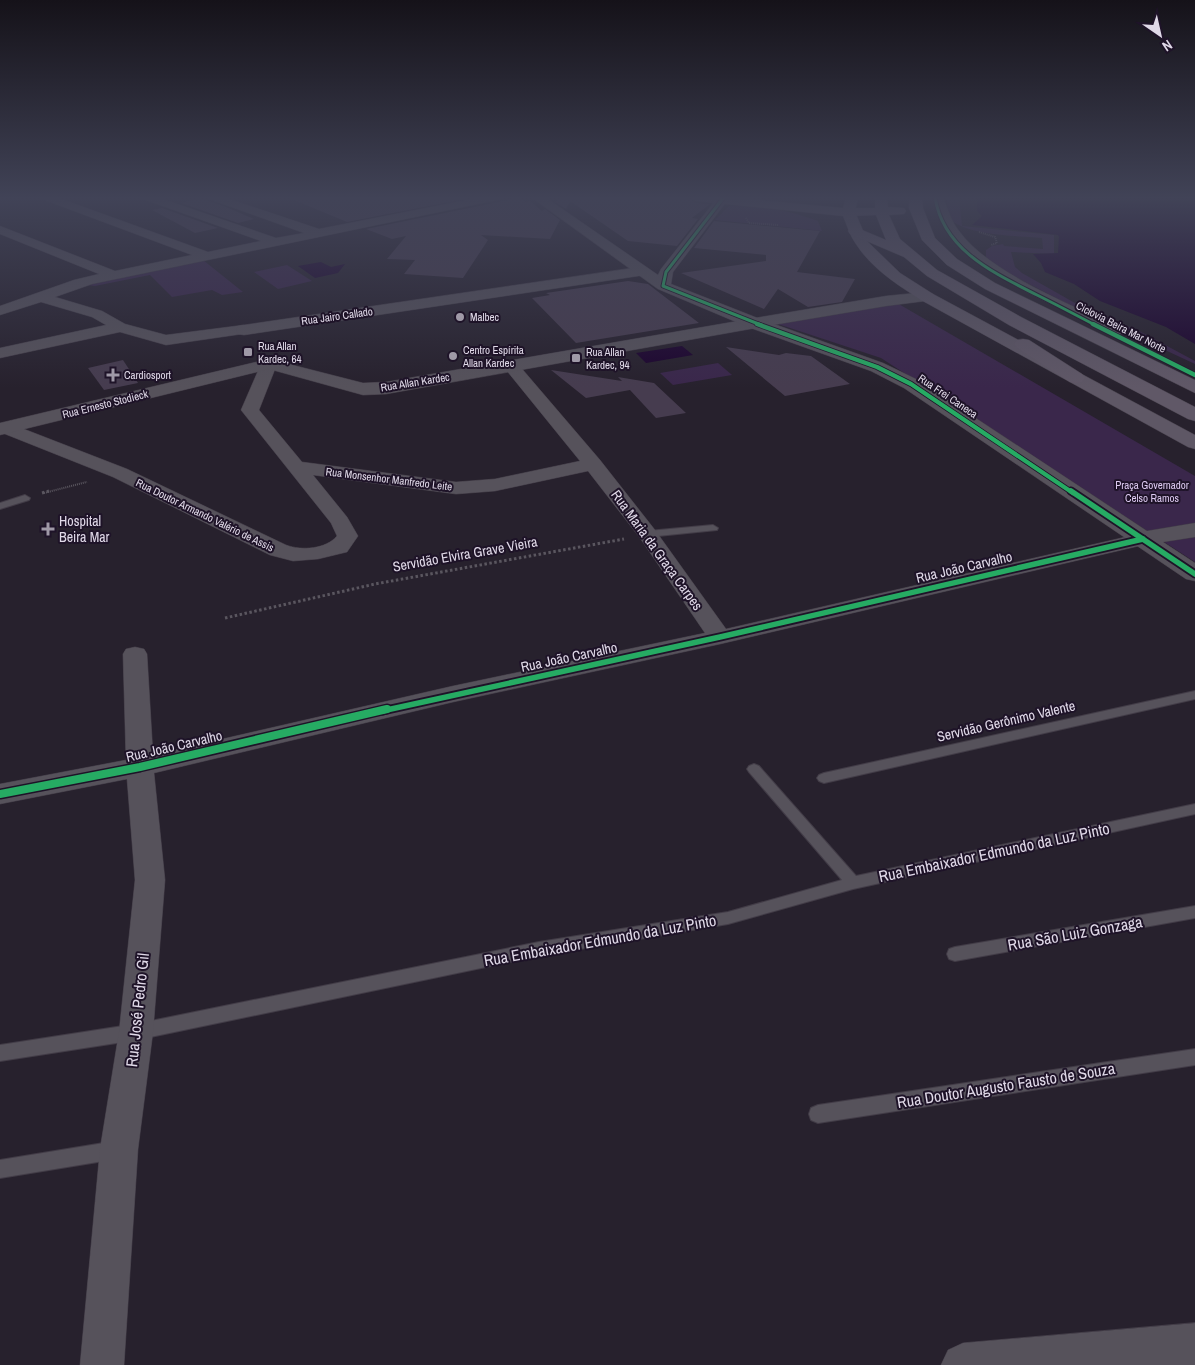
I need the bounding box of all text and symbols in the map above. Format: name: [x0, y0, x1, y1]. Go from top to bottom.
north arrow: [1135, 10, 1185, 60]
text: N: [1159, 36, 1176, 56]
street label: Ciclovia Beira Mar Norte: [1074, 298, 1168, 356]
street label: Rua Jairo Callado: [300, 304, 374, 328]
place label: Malbec: [470, 310, 500, 324]
marker: Malbec: [454, 311, 466, 323]
place label: Rua Allan Kardec, 64: [258, 339, 302, 366]
place label: Centro Espírita Allan Kardec: [462, 343, 524, 370]
place label: Rua Allan Kardec, 94: [586, 345, 630, 372]
marker: Rua Allan Kardec, 64: [242, 346, 254, 358]
marker: Centro Espírita Allan Kardec: [447, 350, 459, 362]
marker: Rua Allan Kardec, 94: [570, 352, 582, 364]
marker: Cardiosport: [106, 368, 120, 382]
place label: Cardiosport: [124, 368, 172, 382]
street label: Rua Allan Kardec: [379, 370, 451, 394]
street label: Rua Frei Caneca: [916, 371, 980, 421]
street label: Rua Ernesto Stodieck: [61, 386, 150, 421]
street label: Rua Monsenhor Manfredo Leite: [325, 464, 453, 494]
street label: Rua Doutor Armando Valério de Assis: [134, 475, 277, 555]
park label: Praça Governador Celso Ramos: [1115, 478, 1189, 505]
street label: Rua Maria da Graça Carpes: [607, 486, 707, 614]
place label: Hospital Beira Mar: [59, 512, 110, 546]
marker: Hospital Beira Mar: [41, 522, 55, 536]
street label: Servidão Elvira Grave Vieira: [391, 532, 539, 576]
street label: Rua João Carvalho: [914, 547, 1014, 587]
street label: Rua João Carvalho: [519, 638, 619, 676]
street label: Servidão Gerônimo Valente: [935, 696, 1077, 746]
street label: Rua João Carvalho: [124, 726, 224, 766]
street label: Rua Embaixador Edmundo da Luz Pinto: [876, 817, 1112, 887]
street label: Rua Embaixador Edmundo da Luz Pinto: [482, 909, 718, 971]
street label: Rua São Luiz Gonzaga: [1006, 910, 1145, 956]
street label: Rua José Pedro Gil: [120, 952, 154, 1068]
street label: Rua Doutor Augusto Fausto de Souza: [895, 1057, 1117, 1113]

